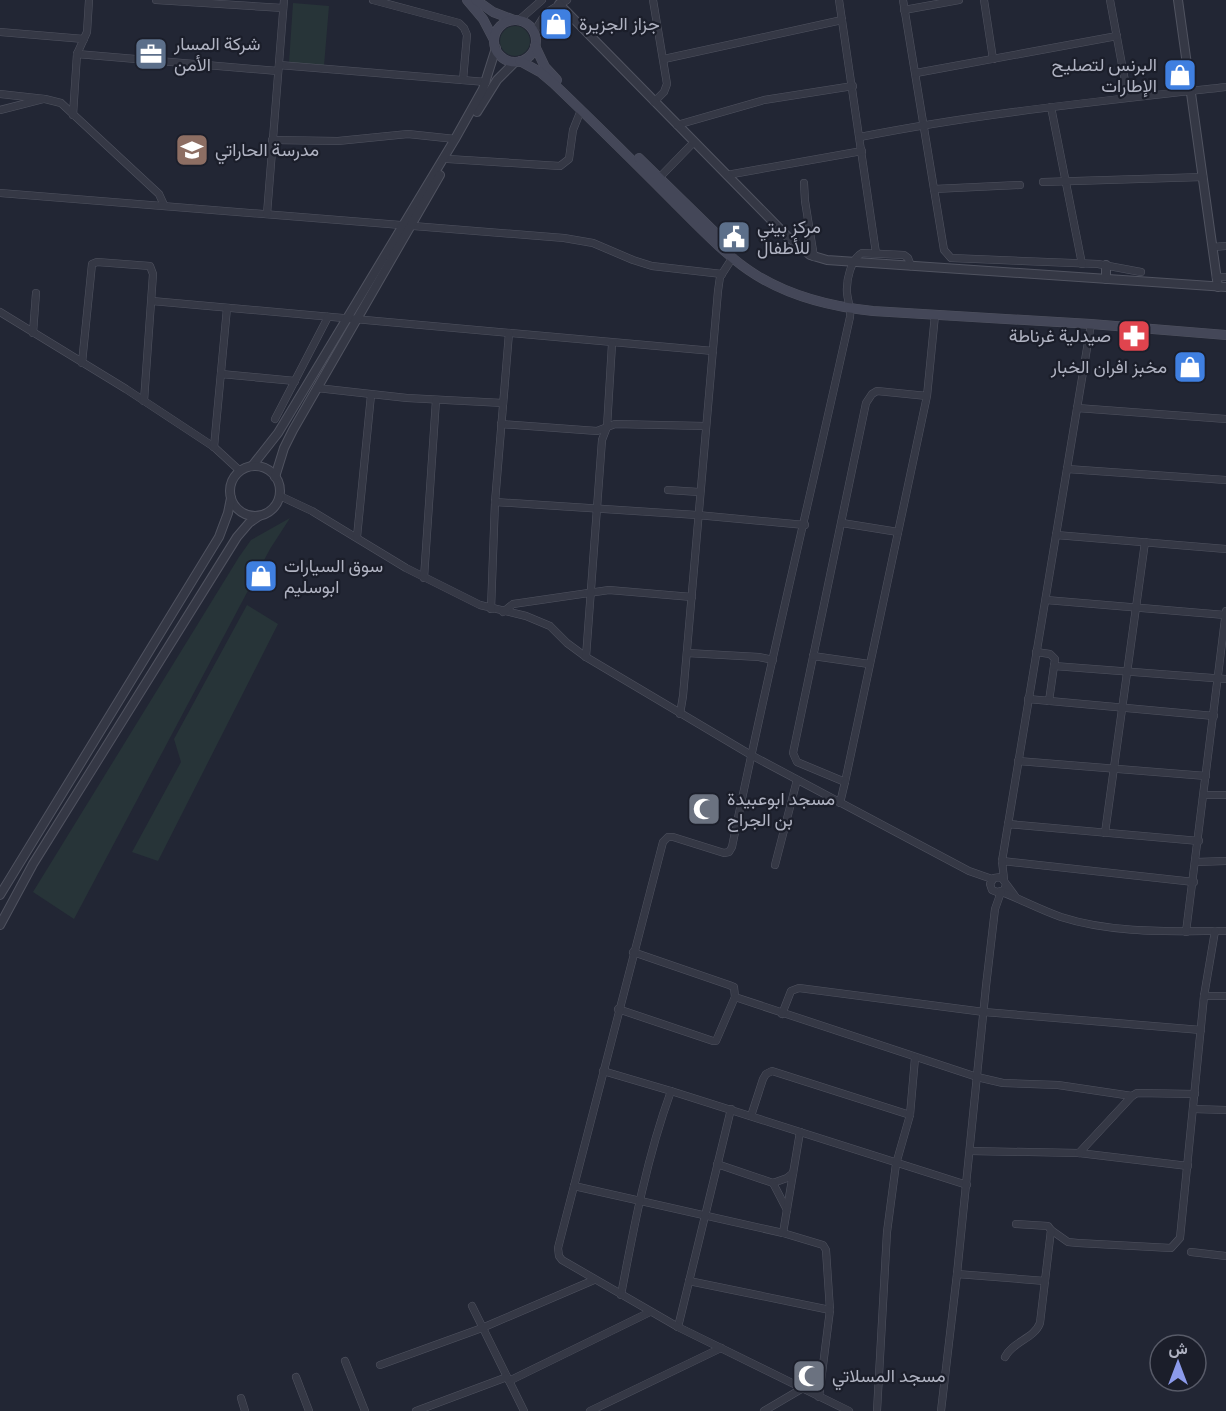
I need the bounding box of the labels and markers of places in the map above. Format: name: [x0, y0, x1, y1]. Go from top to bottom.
shop icon: جزاز الجزيرة: [538, 6, 574, 42]
place label: جزاز الجزيرة: [579, 13, 660, 35]
place label: شركة المسار الأمن: [173, 33, 261, 76]
office icon: شركة المسار الأمن: [133, 36, 169, 72]
place label: البرنس لتصليح الإطارات: [1052, 54, 1157, 98]
shop icon: البرنس لتصليح الإطارات: [1162, 57, 1198, 93]
school or university icon: مدرسة الحاراتي: [174, 132, 210, 168]
place label: مدرسة الحاراتي: [215, 139, 319, 165]
place label: مركز بيتي للأطفال: [757, 216, 821, 259]
public building icon: مركز بيتي للأطفال: [716, 219, 752, 255]
pharmacy icon: صيدلية غرناطة: [1116, 318, 1152, 354]
place label: صيدلية غرناطة: [1009, 325, 1111, 347]
shop icon: مخبز افران الخبار: [1172, 349, 1208, 385]
place label: مخبز افران الخبار: [1050, 356, 1167, 378]
place label: سوق السيارات ابوسليم: [284, 555, 383, 599]
shop icon: سوق السيارات ابوسليم: [243, 558, 279, 594]
place label: مسجد ابوعبيدة بن الجراح: [727, 788, 835, 832]
mosque icon: مسجد ابوعبيدة بن الجراح: [686, 791, 722, 827]
mosque icon: مسجد المسلاتي: [791, 1358, 827, 1394]
place label: مسجد المسلاتي: [832, 1365, 946, 1391]

